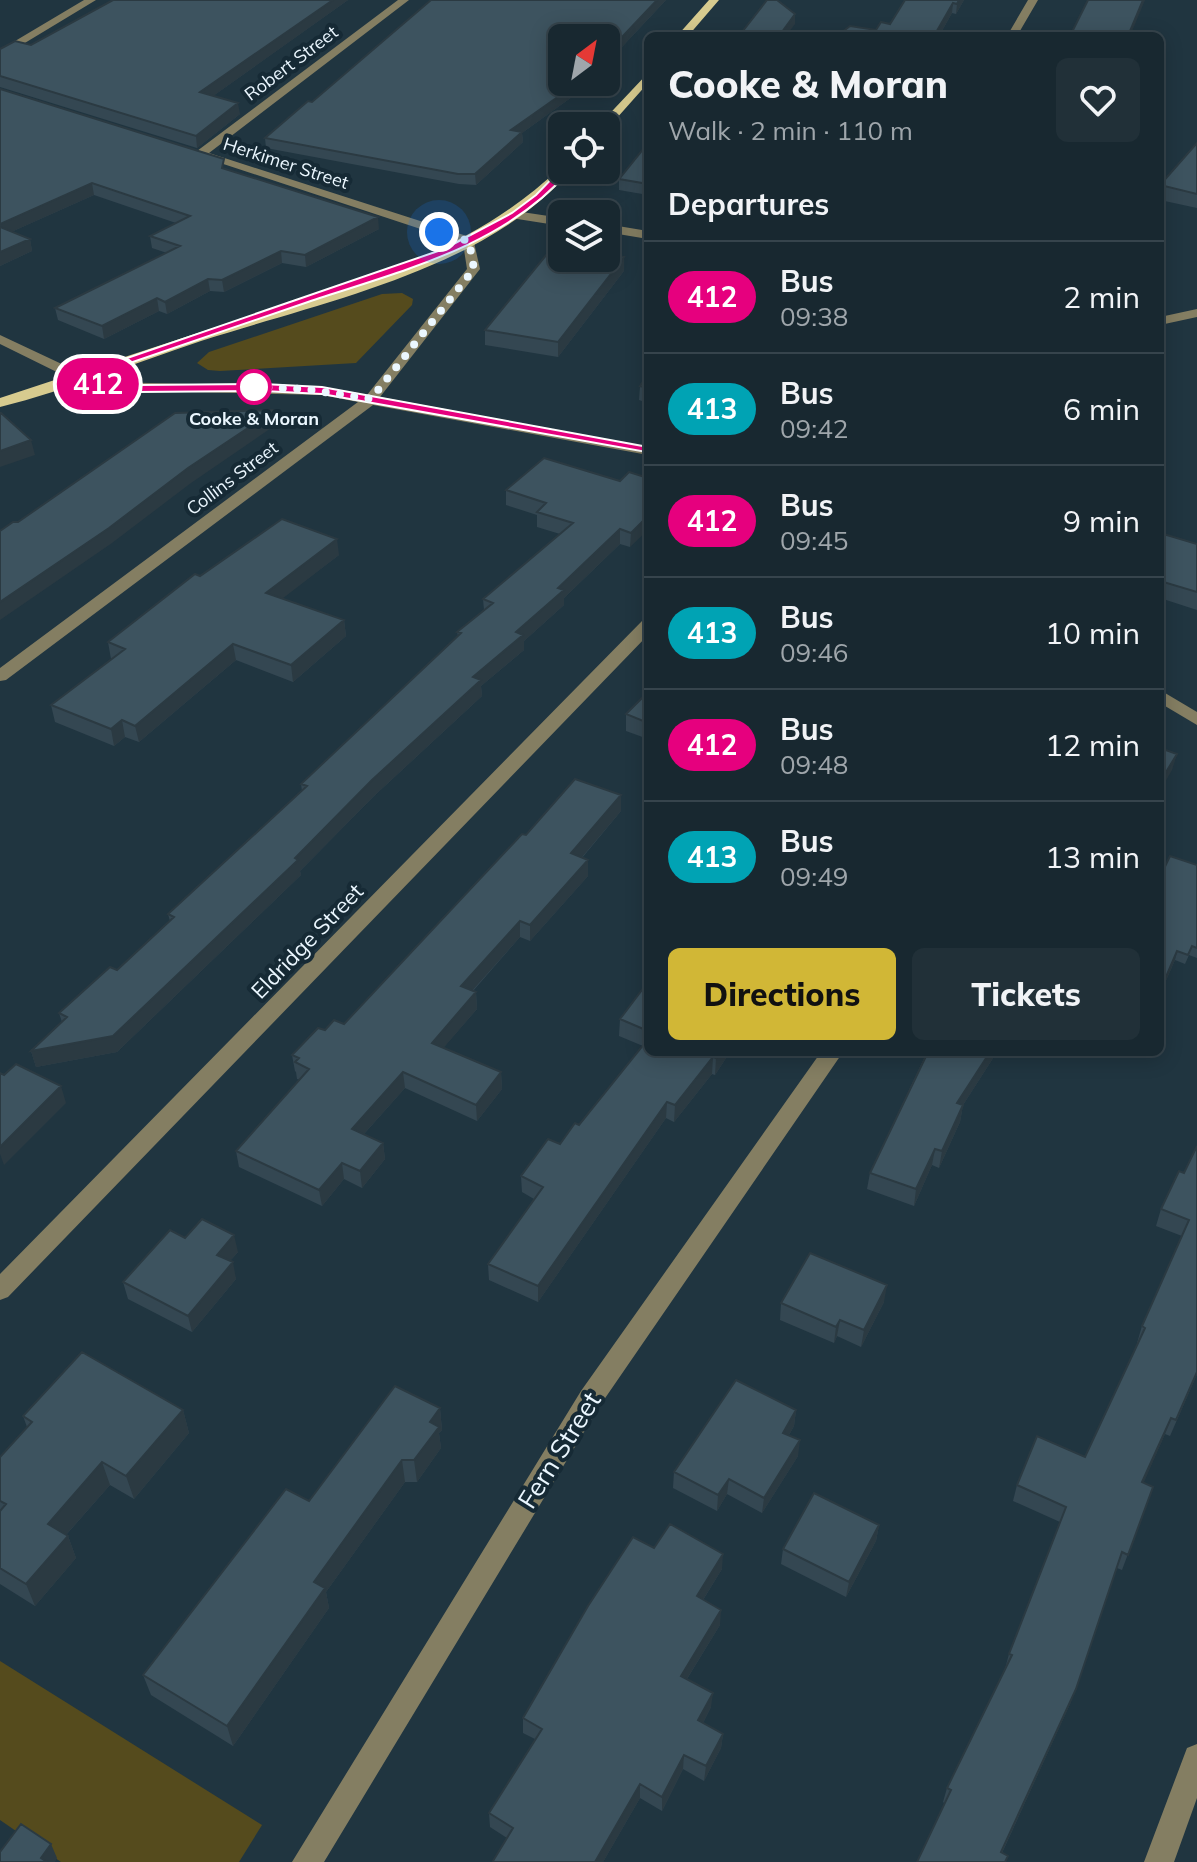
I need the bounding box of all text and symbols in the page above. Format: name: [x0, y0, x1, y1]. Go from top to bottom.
street label: Robert Street: [240, 20, 342, 106]
north arrow: [548, 24, 620, 96]
map controls: [548, 24, 620, 272]
button: heart: [1056, 58, 1140, 142]
text: Cooke & Moran: [668, 60, 948, 108]
button: locate: [548, 112, 620, 184]
text: Walk · 2 min · 110 m: [668, 114, 913, 147]
street label: Herkimer Street: [220, 132, 352, 194]
text: Departures: [668, 185, 829, 223]
button: layers: [548, 200, 620, 272]
your location: [419, 212, 459, 252]
text: Bus: [780, 262, 834, 300]
text: 2 min: [1063, 278, 1140, 316]
text: 412: [687, 279, 737, 314]
text: 09:38: [780, 300, 848, 333]
line badge: 412: [52, 358, 144, 410]
text: 412: [73, 366, 123, 401]
marker: Cooke & Moran: [237, 370, 271, 404]
text: Bus: [780, 374, 834, 412]
text: 6 min: [1063, 390, 1140, 428]
text: 413: [687, 391, 737, 426]
place label: Cooke & Moran: [189, 407, 319, 430]
text: 09:42: [780, 412, 848, 445]
street label: Collins Street: [182, 436, 282, 520]
text: Bus: [780, 486, 834, 524]
text: 9 min: [1063, 502, 1140, 540]
text: 412: [687, 503, 737, 538]
text: 09:45: [780, 524, 848, 557]
text: Bus: [780, 598, 834, 636]
text: 10 min: [1045, 614, 1140, 652]
text: 413: [687, 615, 737, 650]
text: 09:46: [780, 636, 848, 669]
text: Bus: [780, 710, 834, 748]
text: 12 min: [1045, 726, 1140, 764]
text: 412: [687, 727, 737, 762]
text: 09:48: [780, 748, 848, 781]
text: Bus: [780, 822, 834, 860]
text: 13 min: [1045, 838, 1140, 876]
text: 413: [687, 839, 737, 874]
text: 09:49: [780, 860, 848, 893]
street label: Eldridge Street: [245, 877, 369, 1005]
button: Directions: [668, 948, 896, 1040]
button: Tickets: [912, 948, 1140, 1040]
street label: Fern Street: [510, 1385, 608, 1515]

